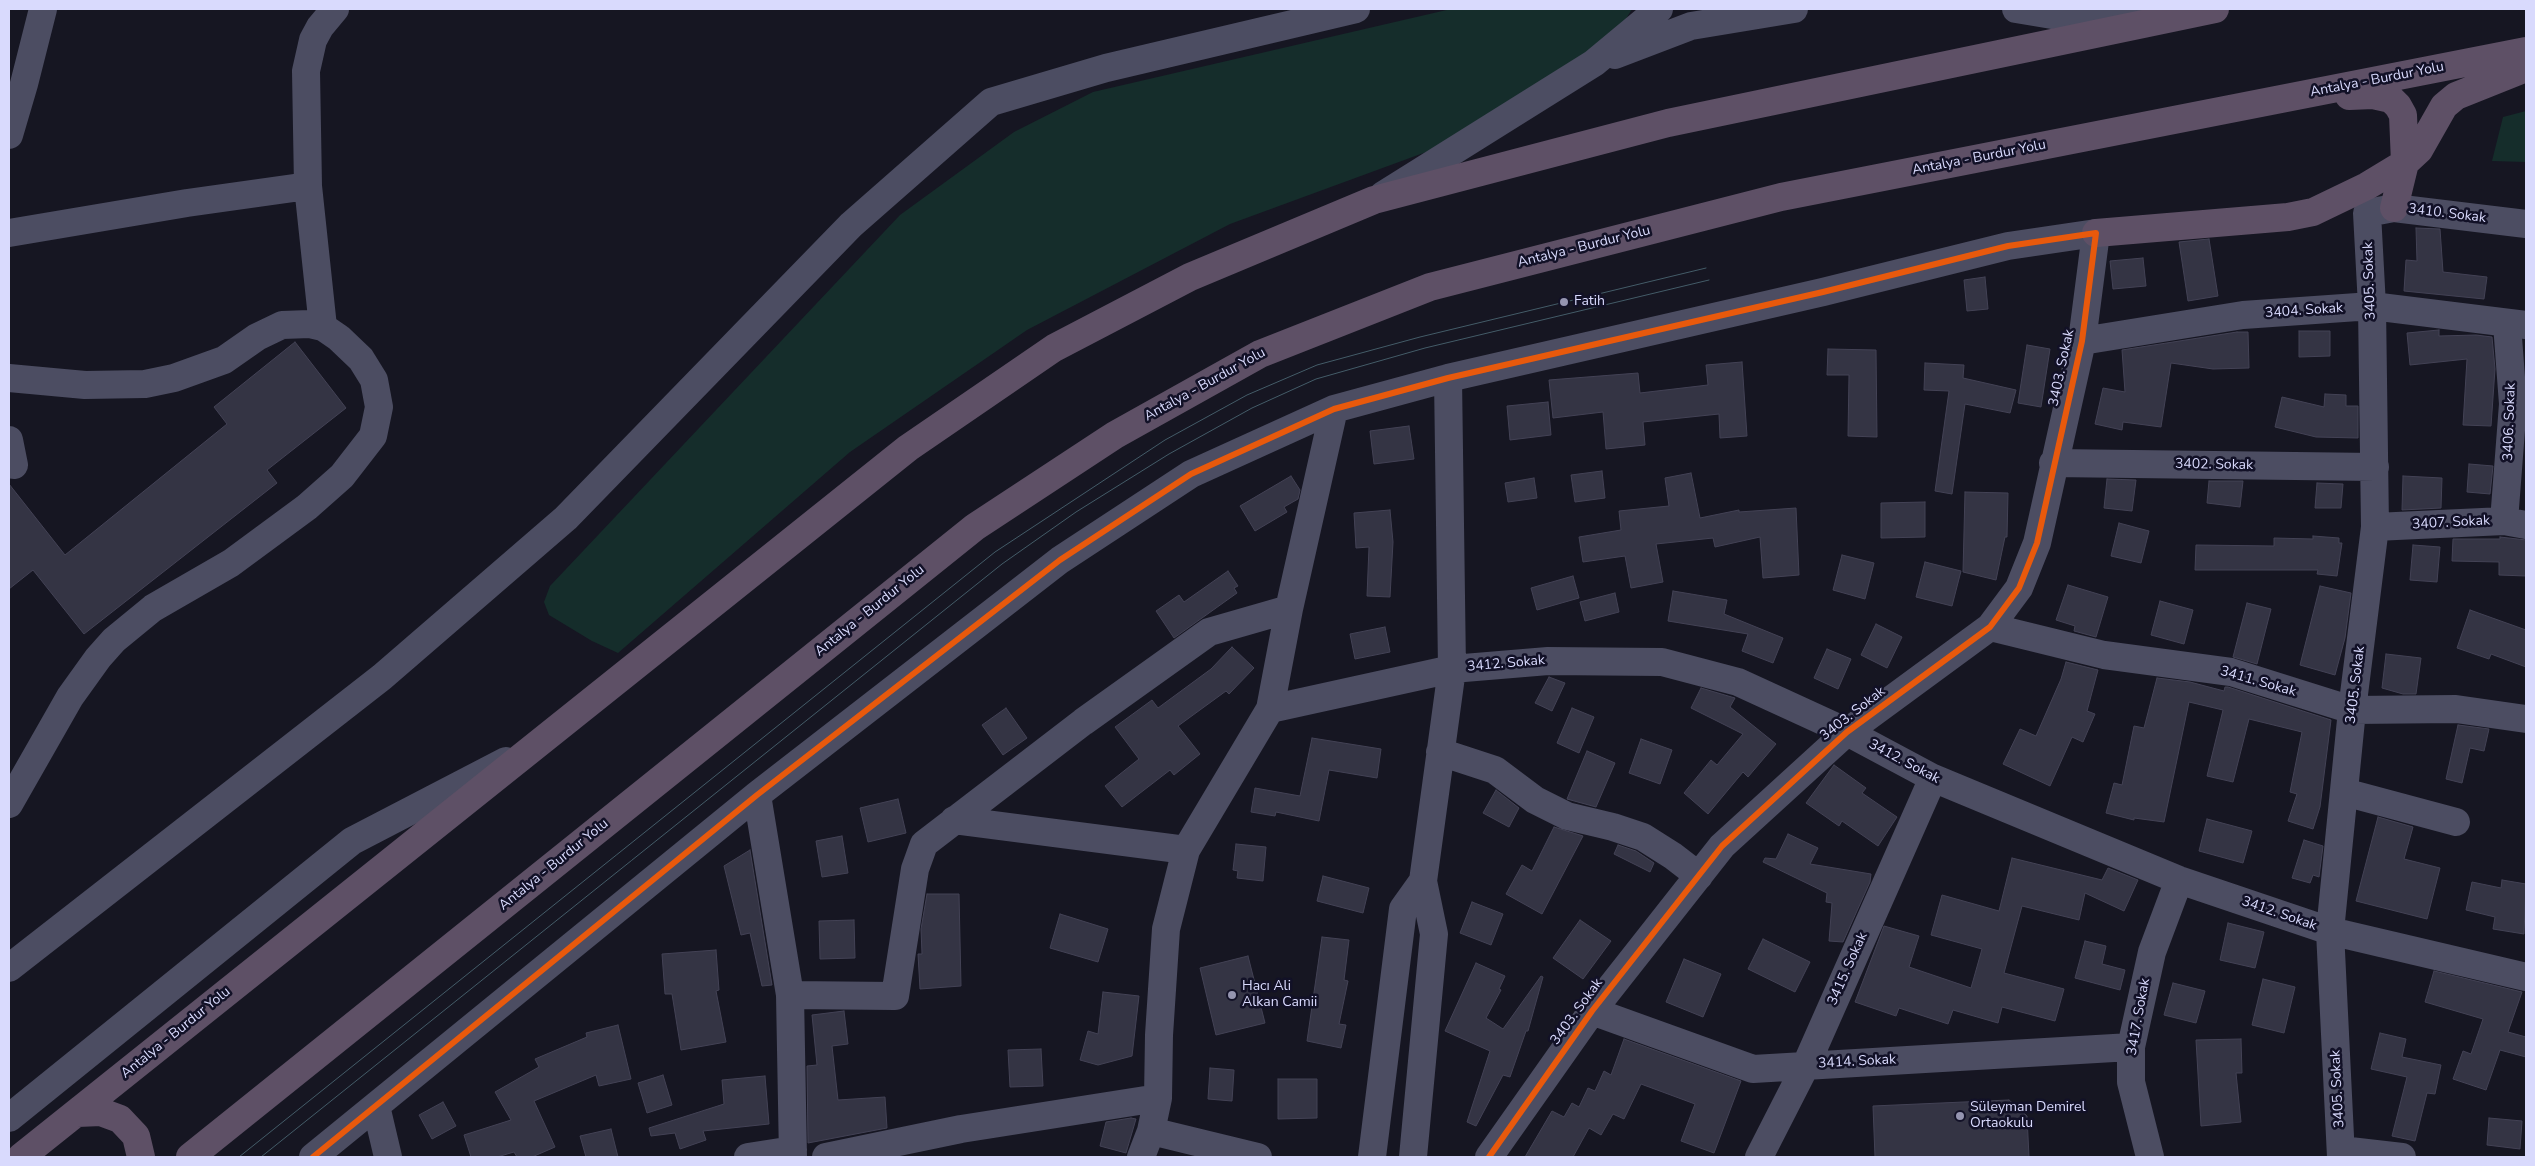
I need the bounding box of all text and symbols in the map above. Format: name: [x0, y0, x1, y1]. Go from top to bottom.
street label: Antalya - Burdur Yolu: [2309, 59, 2445, 101]
street label: Antalya - Burdur Yolu: [1911, 137, 2047, 179]
street label: 3410. Sokak: [2407, 201, 2487, 227]
street label: Antalya - Burdur Yolu: [1516, 222, 1652, 272]
street label: 3405. Sokak: [2360, 242, 2380, 320]
place label: Fatih: [1574, 294, 1605, 310]
marker: Fatih: [1558, 296, 1570, 308]
street label: 3404. Sokak: [2264, 300, 2344, 322]
street label: 3403. Sokak: [2046, 328, 2078, 408]
street label: Antalya - Burdur Yolu: [1141, 345, 1269, 425]
street label: 3406. Sokak: [2500, 383, 2520, 461]
street label: 3402. Sokak: [2175, 456, 2253, 474]
street label: 3407. Sokak: [2412, 513, 2490, 533]
street label: Antalya - Burdur Yolu: [812, 562, 928, 660]
street label: 3405. Sokak: [2343, 645, 2369, 725]
street label: 3412. Sokak: [1466, 652, 1546, 676]
street label: 3411. Sokak: [2218, 663, 2298, 701]
street label: 3403. Sokak: [1817, 683, 1889, 745]
street label: 3412. Sokak: [1866, 736, 1942, 788]
street label: Antalya - Burdur Yolu: [496, 816, 612, 914]
street label: 3412. Sokak: [2239, 893, 2319, 935]
street label: 3415. Sokak: [1824, 930, 1872, 1008]
street label: 3403. Sokak: [1547, 975, 1607, 1049]
street label: 3417. Sokak: [2124, 977, 2154, 1057]
place label: Hacı Ali Alkan Camii: [1242, 979, 1317, 1012]
street label: Antalya - Burdur Yolu: [118, 984, 234, 1082]
marker: Hacı Ali Alkan Camii: [1226, 989, 1238, 1001]
street label: 3405. Sokak: [2328, 1050, 2348, 1128]
street label: 3414. Sokak: [1818, 1052, 1896, 1072]
place label: Süleyman Demirel Ortaokulu: [1970, 1100, 2086, 1132]
marker: Süleyman Demirel Ortaokulu: [1954, 1110, 1966, 1122]

